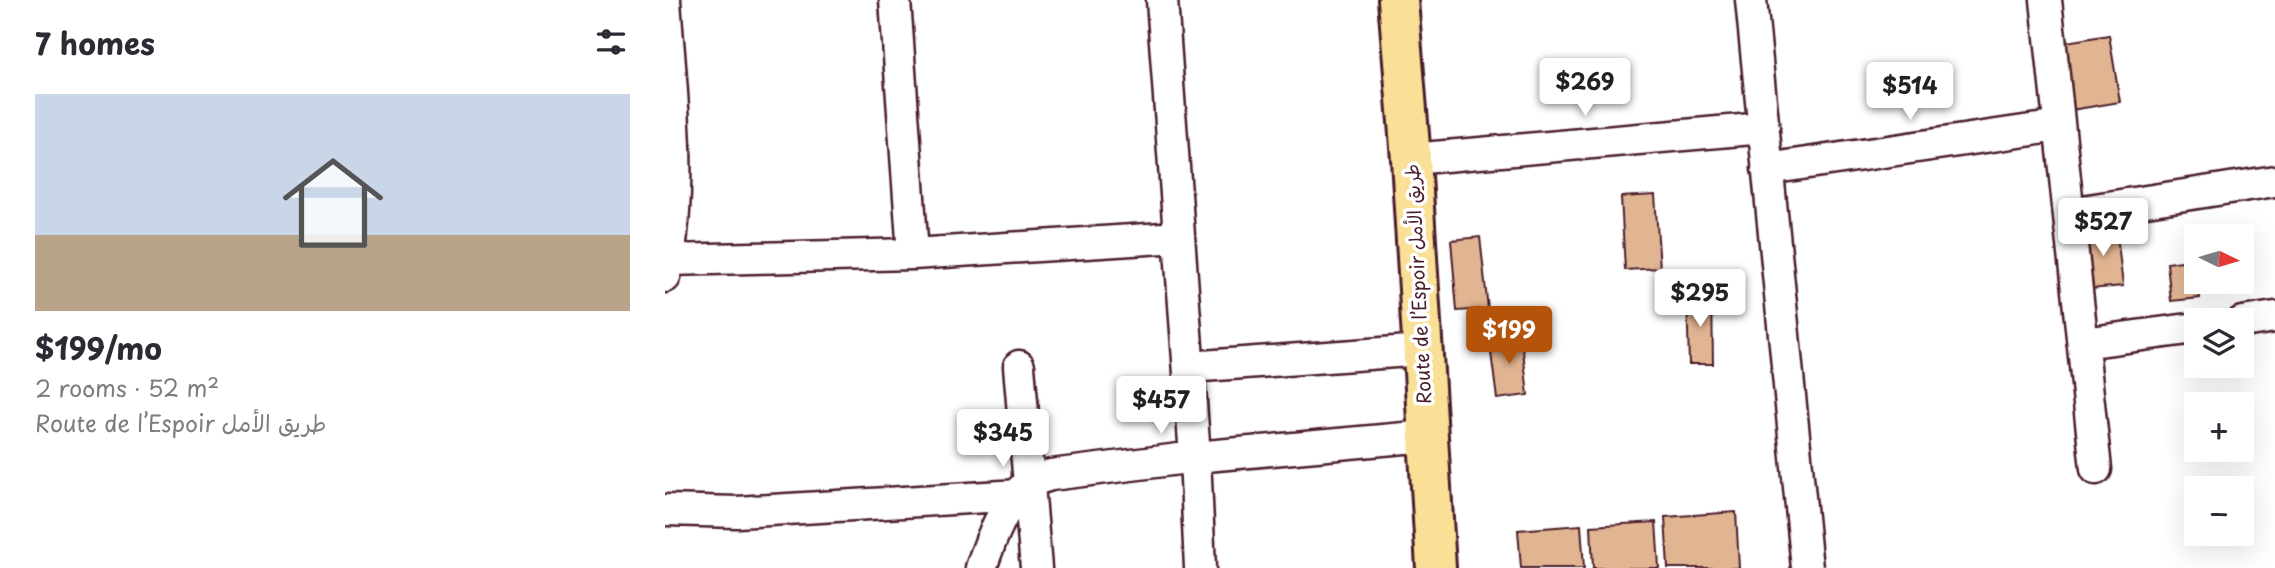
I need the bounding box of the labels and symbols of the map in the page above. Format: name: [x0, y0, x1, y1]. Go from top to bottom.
pin: $269: [1544, 58, 1626, 118]
pin: $514: [1869, 62, 1951, 122]
street label: Route de l’Espoir طريق الأمل: [1397, 163, 1437, 405]
pin: $527: [2062, 198, 2144, 258]
north arrow: [2184, 224, 2254, 294]
pin: $295: [1659, 270, 1741, 329]
pin: $199: [1468, 306, 1550, 366]
pin: $457: [1120, 376, 1202, 436]
pin: $345: [962, 410, 1044, 469]

